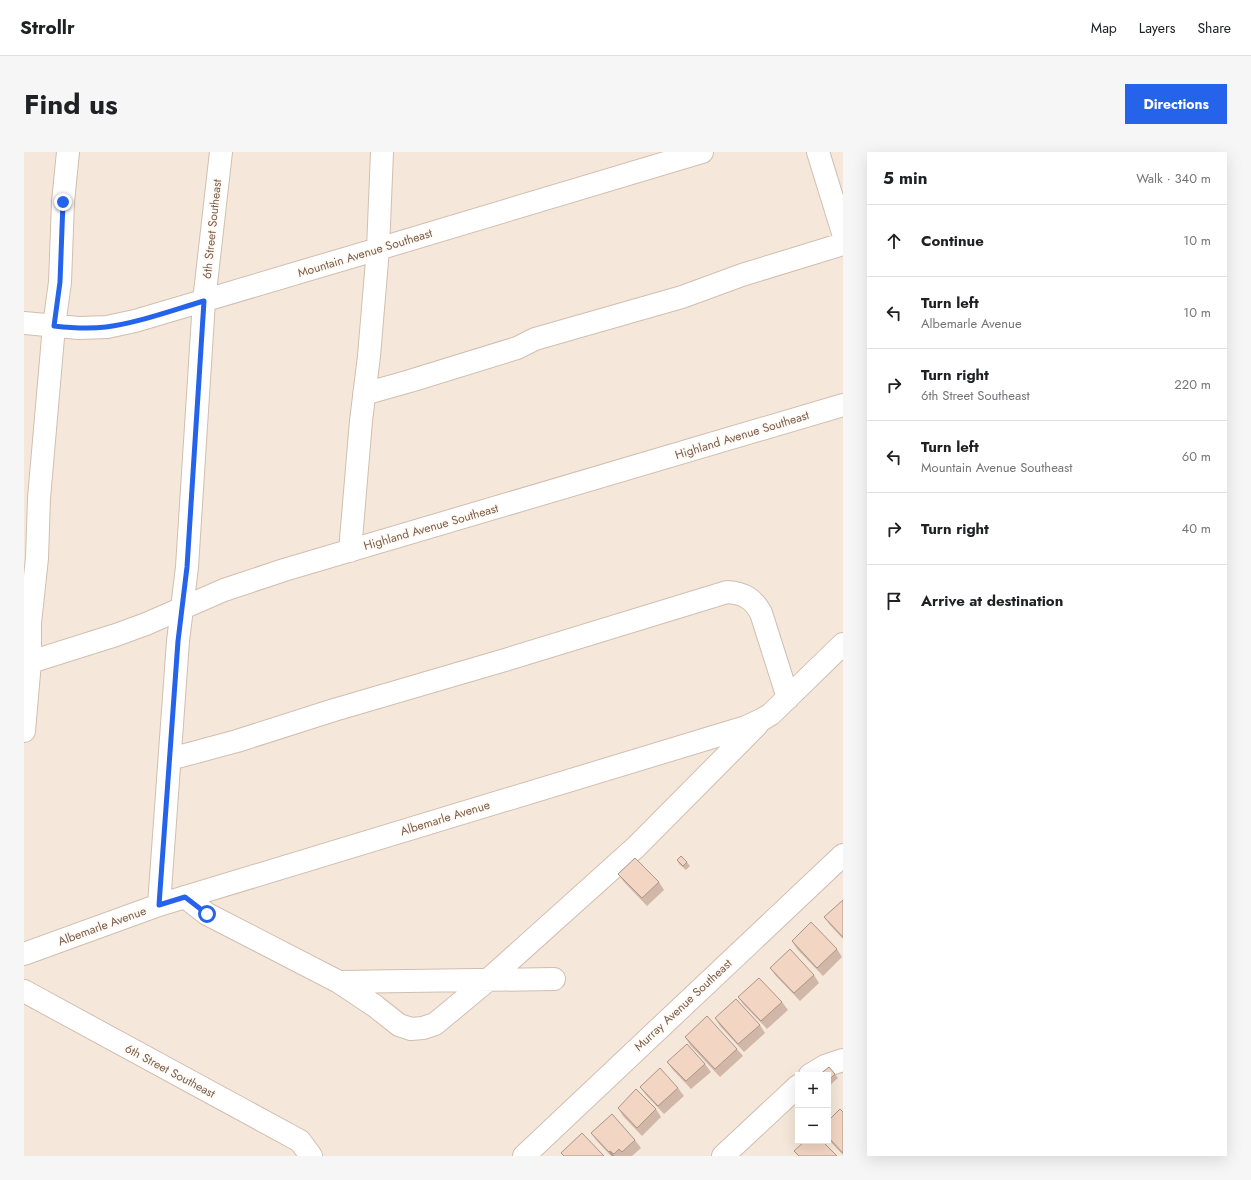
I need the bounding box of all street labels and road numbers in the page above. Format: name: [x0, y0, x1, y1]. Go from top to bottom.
street label: 6th Street Southeast: [198, 178, 226, 280]
street label: Mountain Avenue Southeast: [296, 224, 435, 282]
street label: Highland Avenue Southeast: [673, 406, 811, 464]
street label: Highland Avenue Southeast: [362, 499, 501, 555]
street label: Albemarle Avenue: [398, 796, 492, 840]
street label: Albemarle Avenue: [55, 902, 149, 950]
street label: Murray Avenue Southeast: [630, 955, 736, 1055]
street label: 6th Street Southeast: [122, 1040, 219, 1103]

